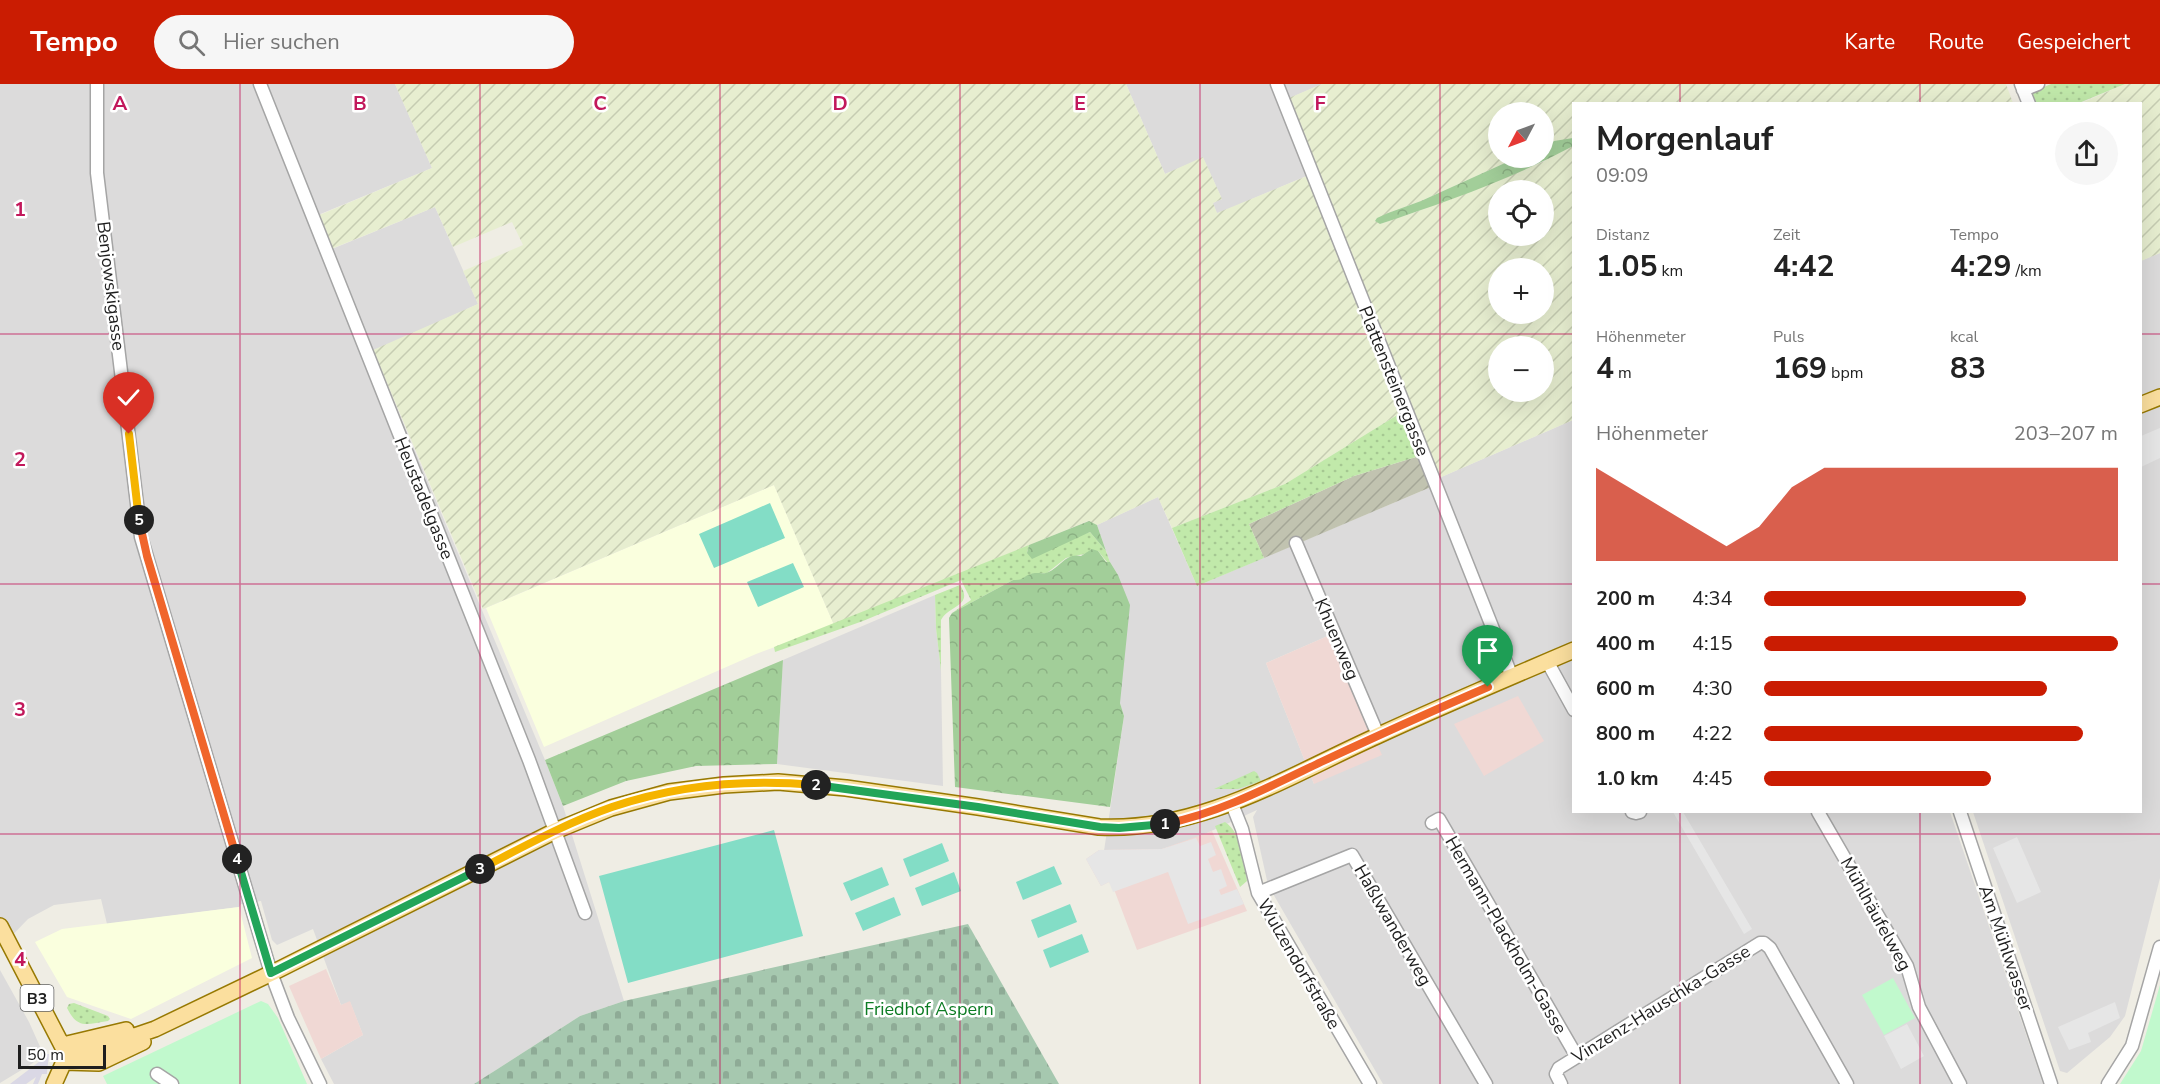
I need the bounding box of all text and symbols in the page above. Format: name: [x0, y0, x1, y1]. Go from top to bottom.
search box: [154, 15, 574, 69]
text: Tempo: [30, 23, 118, 61]
icon: search: [175, 26, 208, 59]
text: Hier suchen: [223, 27, 340, 57]
text: Karte: [1845, 28, 1895, 56]
text: Route: [1928, 28, 1984, 56]
text: Gespeichert: [2017, 28, 2130, 56]
text: A: [113, 90, 128, 117]
text: B: [353, 90, 367, 117]
text: C: [593, 90, 607, 117]
text: D: [832, 90, 848, 117]
text: E: [1074, 90, 1086, 117]
text: F: [1314, 90, 1326, 117]
north arrow: [1488, 102, 1554, 168]
map controls: [1488, 102, 1554, 402]
text: Morgenlauf: [1596, 117, 1773, 162]
button: share: [2055, 122, 2118, 185]
text: 09:09: [1596, 162, 1649, 189]
button: locate: [1488, 180, 1554, 246]
text: 1: [14, 196, 26, 223]
street label: Benjowskigasse: [91, 220, 131, 352]
text: Distanz: [1596, 224, 1650, 246]
text: Zeit: [1773, 224, 1800, 246]
text: Tempo: [1950, 224, 1999, 246]
text: 1.05: [1596, 246, 1657, 287]
text: 4:42: [1773, 246, 1834, 287]
text: 4:29: [1950, 246, 2011, 287]
button: +: [1488, 258, 1554, 324]
text: km: [1657, 260, 1683, 282]
text: /km: [2011, 260, 2042, 282]
street label: Plattensteinergasse: [1353, 302, 1435, 460]
text: Höhenmeter: [1596, 326, 1686, 348]
text: Puls: [1773, 326, 1804, 348]
text: kcal: [1950, 326, 1978, 348]
button: −: [1488, 336, 1554, 402]
text: 4: [1596, 348, 1614, 389]
text: 169: [1773, 348, 1827, 389]
text: 83: [1950, 348, 1986, 389]
text: m: [1614, 362, 1632, 384]
text: bpm: [1827, 362, 1863, 384]
pin: [103, 372, 154, 434]
icon: check: [112, 381, 145, 414]
text: Höhenmeter: [1596, 420, 1708, 447]
text: 203–207 m: [2014, 420, 2118, 447]
street label: Heustadelgasse: [389, 433, 459, 563]
text: 2: [14, 446, 26, 473]
pin: 5: [124, 505, 154, 535]
text: 5: [134, 509, 144, 531]
text: 200 m: [1596, 585, 1655, 612]
text: 4:34: [1692, 585, 1733, 612]
street label: Khuenweg: [1309, 595, 1365, 683]
pin: [1462, 625, 1513, 687]
text: 400 m: [1596, 630, 1655, 657]
text: 4:15: [1692, 630, 1733, 657]
icon: arrive: [1471, 634, 1504, 667]
text: 600 m: [1596, 675, 1655, 702]
text: 4:30: [1692, 675, 1733, 702]
text: 3: [14, 696, 26, 723]
text: 800 m: [1596, 720, 1655, 747]
text: 4:22: [1692, 720, 1733, 747]
text: 1.0 km: [1596, 765, 1659, 792]
text: 4:45: [1692, 765, 1733, 792]
pin: 2: [801, 770, 831, 800]
text: 2: [811, 774, 821, 796]
pin: 1: [1150, 809, 1180, 839]
text: 1: [1160, 813, 1170, 835]
street label: Hermann-Plackholm-Gasse: [1439, 832, 1573, 1038]
pin: 4: [222, 844, 252, 874]
text: 4: [232, 848, 242, 870]
street label: Mühlhäufelweg: [1835, 853, 1917, 975]
pin: 3: [465, 854, 495, 884]
text: 3: [475, 858, 485, 880]
street label: Haßlwanderweg: [1349, 860, 1437, 990]
street label: Am Mühlwasser: [1973, 882, 2039, 1015]
street label: Wulzendorfstraße: [1252, 894, 1346, 1034]
street label: Vinzenz-Hauschka-Gasse: [1566, 939, 1755, 1069]
text: 4: [14, 946, 26, 973]
road number: B3: [20, 985, 54, 1011]
park label: Friedhof Aspern: [864, 997, 994, 1021]
scale bar: [18, 1042, 106, 1070]
text: 50 m: [27, 1044, 64, 1066]

